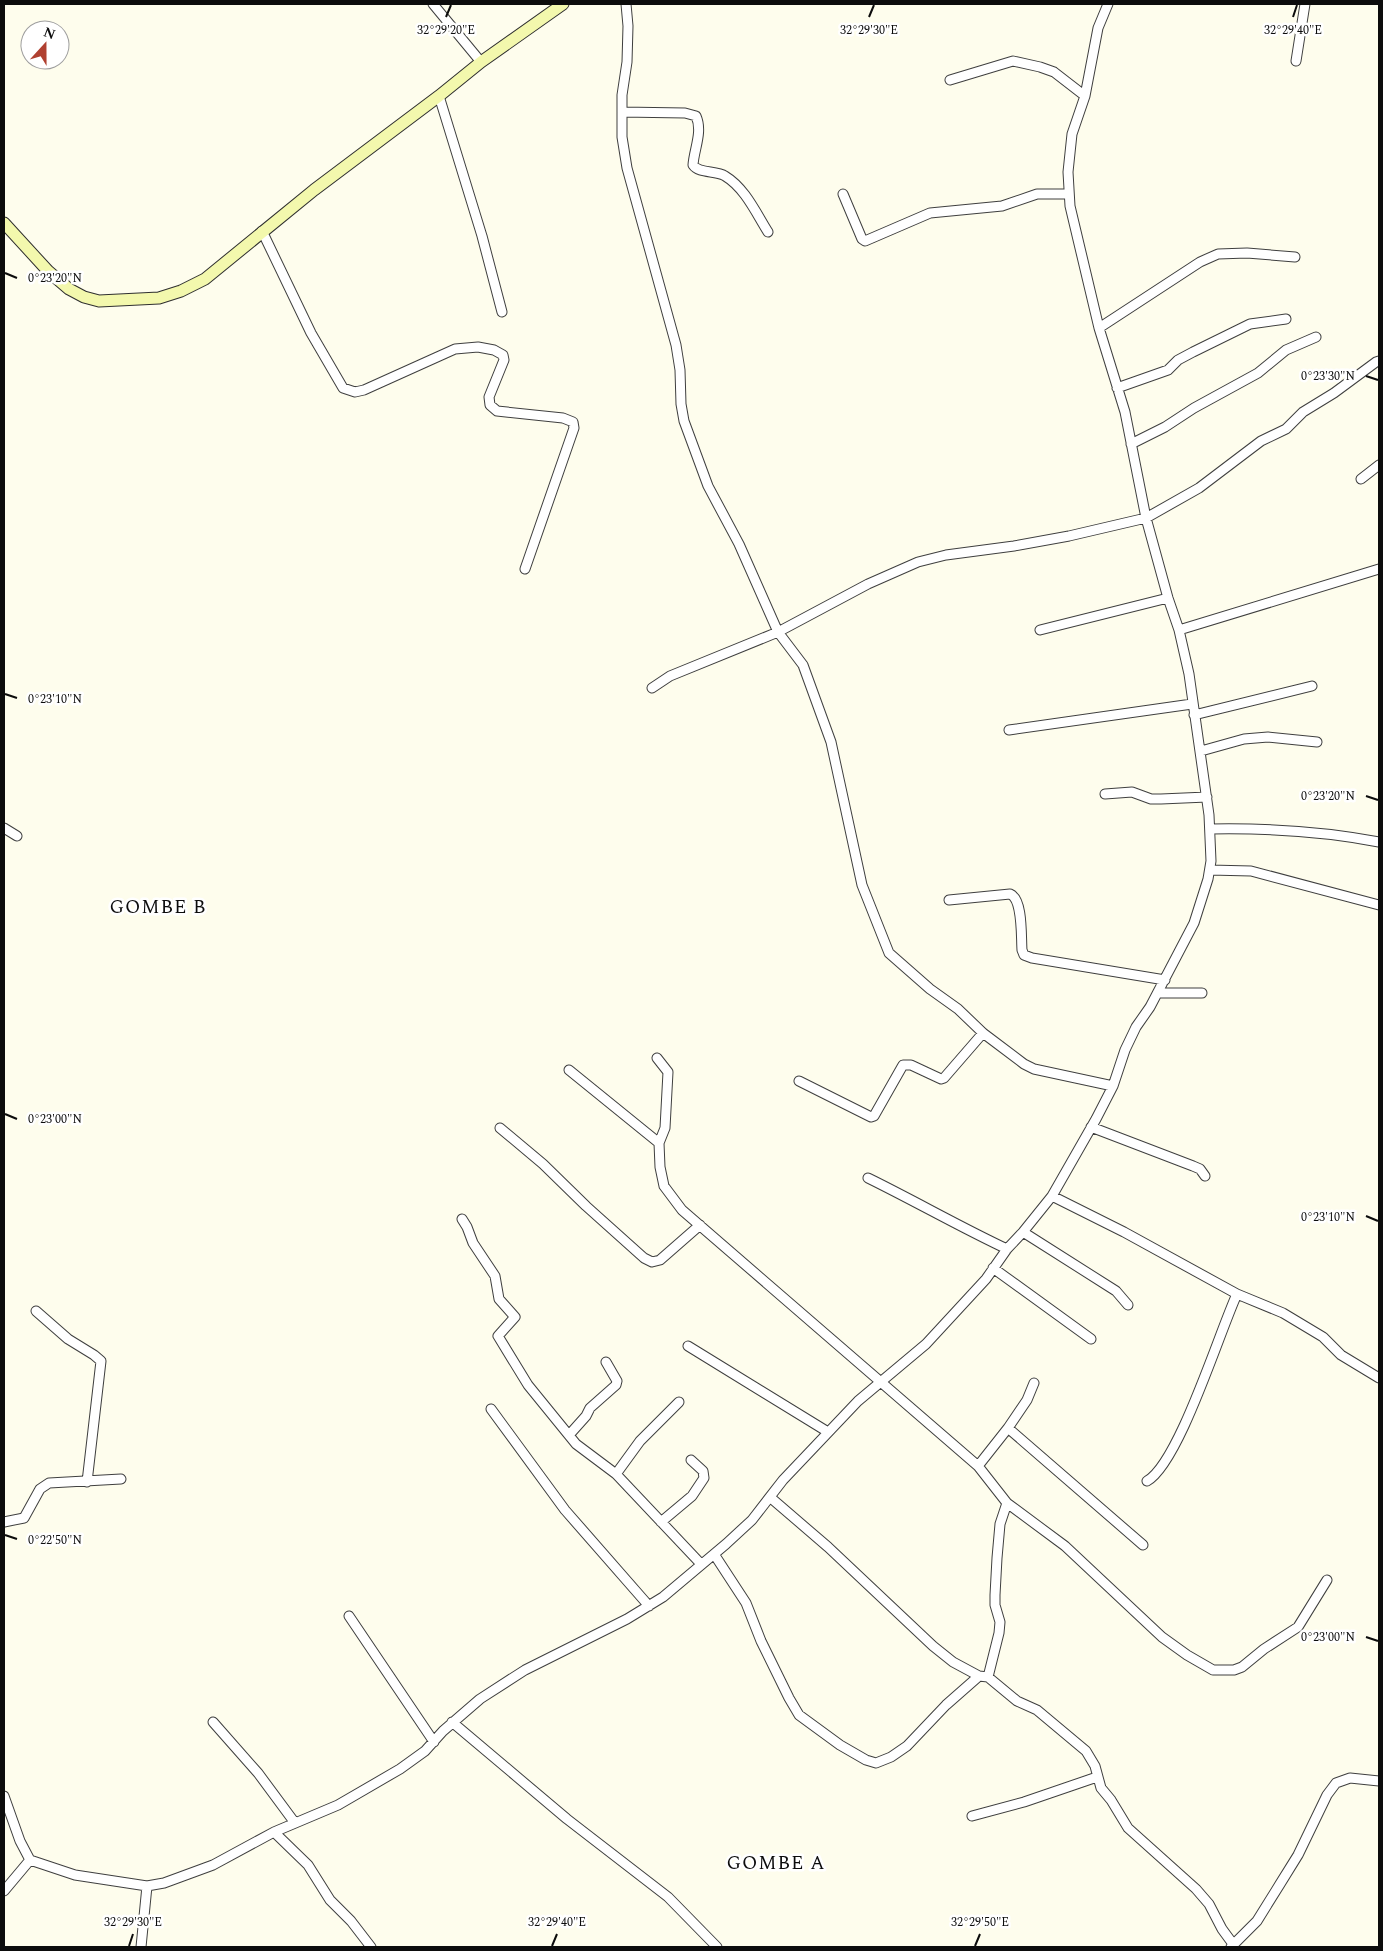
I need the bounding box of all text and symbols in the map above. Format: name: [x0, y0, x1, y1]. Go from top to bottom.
north arrow: [20, 20, 70, 70]
text: N: [40, 21, 59, 45]
text: 32°29'20"E: [417, 21, 475, 40]
text: 32°29'30"E: [840, 21, 898, 40]
text: 32°29'40"E: [1264, 21, 1322, 40]
text: 0°23'20"N: [28, 269, 82, 288]
text: 0°23'30"N: [1301, 367, 1355, 386]
text: 0°23'10"N: [28, 690, 82, 709]
text: 0°23'20"N: [1301, 787, 1355, 806]
district label: GOMBE B: [109, 893, 207, 922]
text: 0°23'00"N: [28, 1110, 82, 1129]
text: 0°23'10"N: [1301, 1208, 1355, 1227]
text: 0°22'50"N: [28, 1531, 82, 1550]
text: 0°23'00"N: [1301, 1628, 1355, 1647]
district label: GOMBE A: [727, 1849, 825, 1878]
text: 32°29'30"E: [104, 1913, 162, 1932]
text: 32°29'40"E: [528, 1913, 586, 1932]
text: 32°29'50"E: [951, 1913, 1009, 1932]

